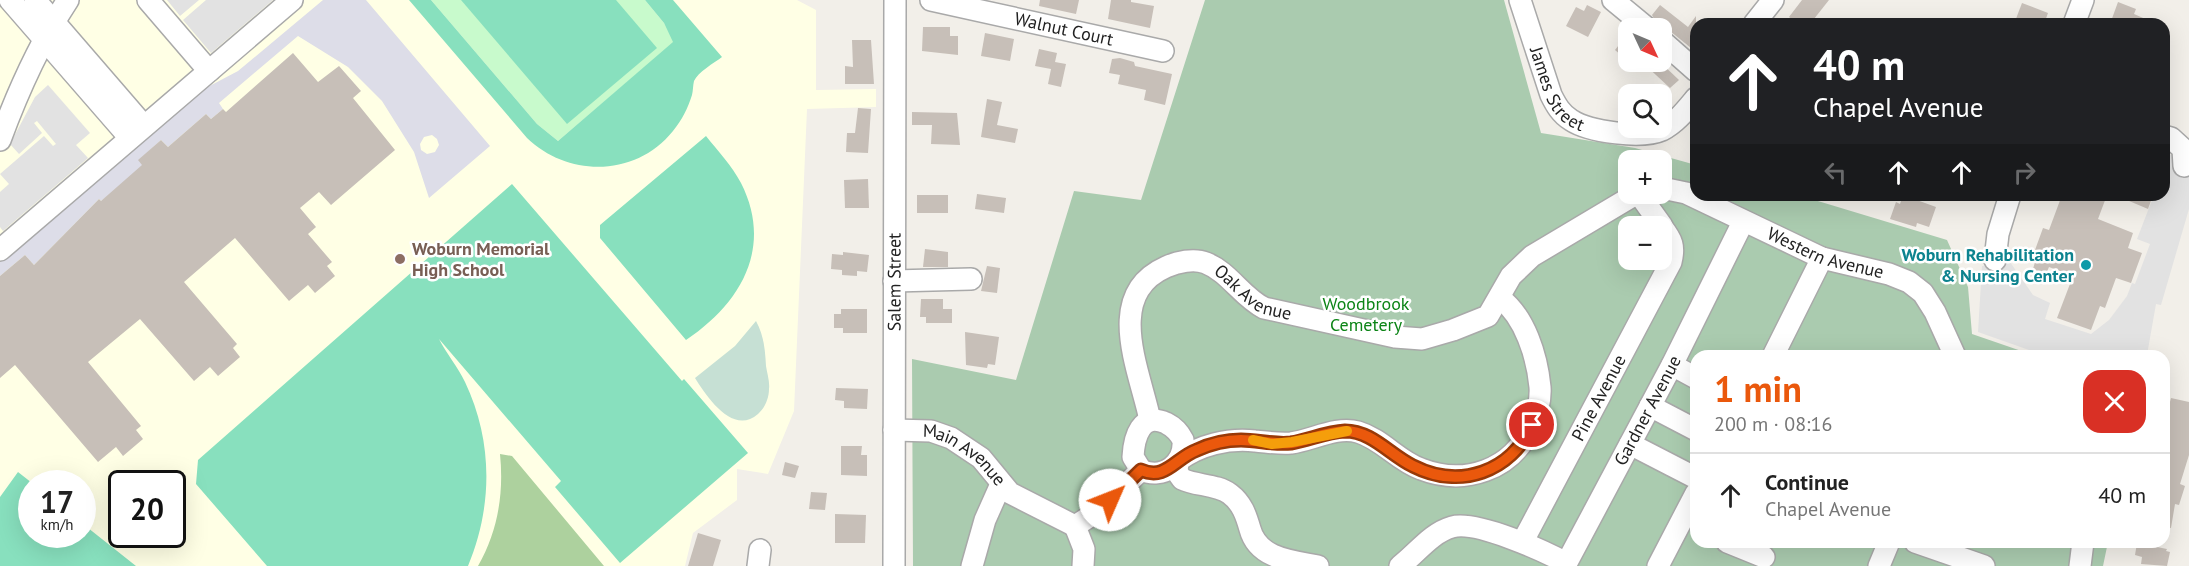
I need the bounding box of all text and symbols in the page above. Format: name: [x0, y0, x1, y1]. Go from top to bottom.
street label: Walnut Court: [1012, 7, 1116, 51]
north arrow: [1618, 18, 1672, 72]
map controls: [1618, 18, 1672, 270]
text: 40 m: [1813, 37, 1905, 92]
icon: ahead: [1714, 42, 1792, 120]
street label: James Street: [1525, 43, 1588, 136]
button: search: [1618, 84, 1672, 138]
text: Chapel Avenue: [1813, 90, 1983, 124]
button: +: [1618, 150, 1672, 204]
icon: left: [1819, 156, 1852, 189]
icon: ahead: [1882, 156, 1915, 189]
icon: ahead: [1945, 156, 1978, 189]
icon: right: [2008, 156, 2041, 189]
button: −: [1618, 216, 1672, 270]
street label: Western Avenue: [1764, 222, 1886, 283]
street label: Salem Street: [882, 233, 906, 331]
place label: Woburn Memorial High School: [412, 237, 550, 281]
place label: Woburn Rehabilitation & Nursing Center: [1901, 243, 2075, 287]
marker: Woburn Memorial High School: [393, 252, 407, 266]
marker: Woburn Rehabilitation & Nursing Center: [2079, 258, 2093, 272]
street label: Oak Avenue: [1210, 259, 1294, 325]
park label: Woodbrook Cemetery: [1323, 292, 1410, 336]
street label: Pine Avenue: [1566, 351, 1631, 445]
street label: Gardner Avenue: [1609, 352, 1686, 469]
text: 1 min: [1714, 365, 1802, 412]
button: close: [2083, 370, 2146, 433]
pin: [1506, 399, 1557, 450]
icon: arrive: [1515, 408, 1548, 441]
text: 200 m · 08:16: [1714, 411, 1832, 437]
street label: Main Avenue: [923, 419, 1011, 490]
position arrow: [1078, 468, 1142, 532]
text: Continue: [1765, 468, 1849, 496]
speed limit sign: 20: [108, 470, 186, 548]
icon: ahead: [1714, 479, 1747, 512]
text: 40 m: [2098, 481, 2146, 509]
text: 17: [40, 482, 74, 521]
text: Chapel Avenue: [1765, 496, 1891, 522]
text: km/h: [41, 515, 73, 534]

